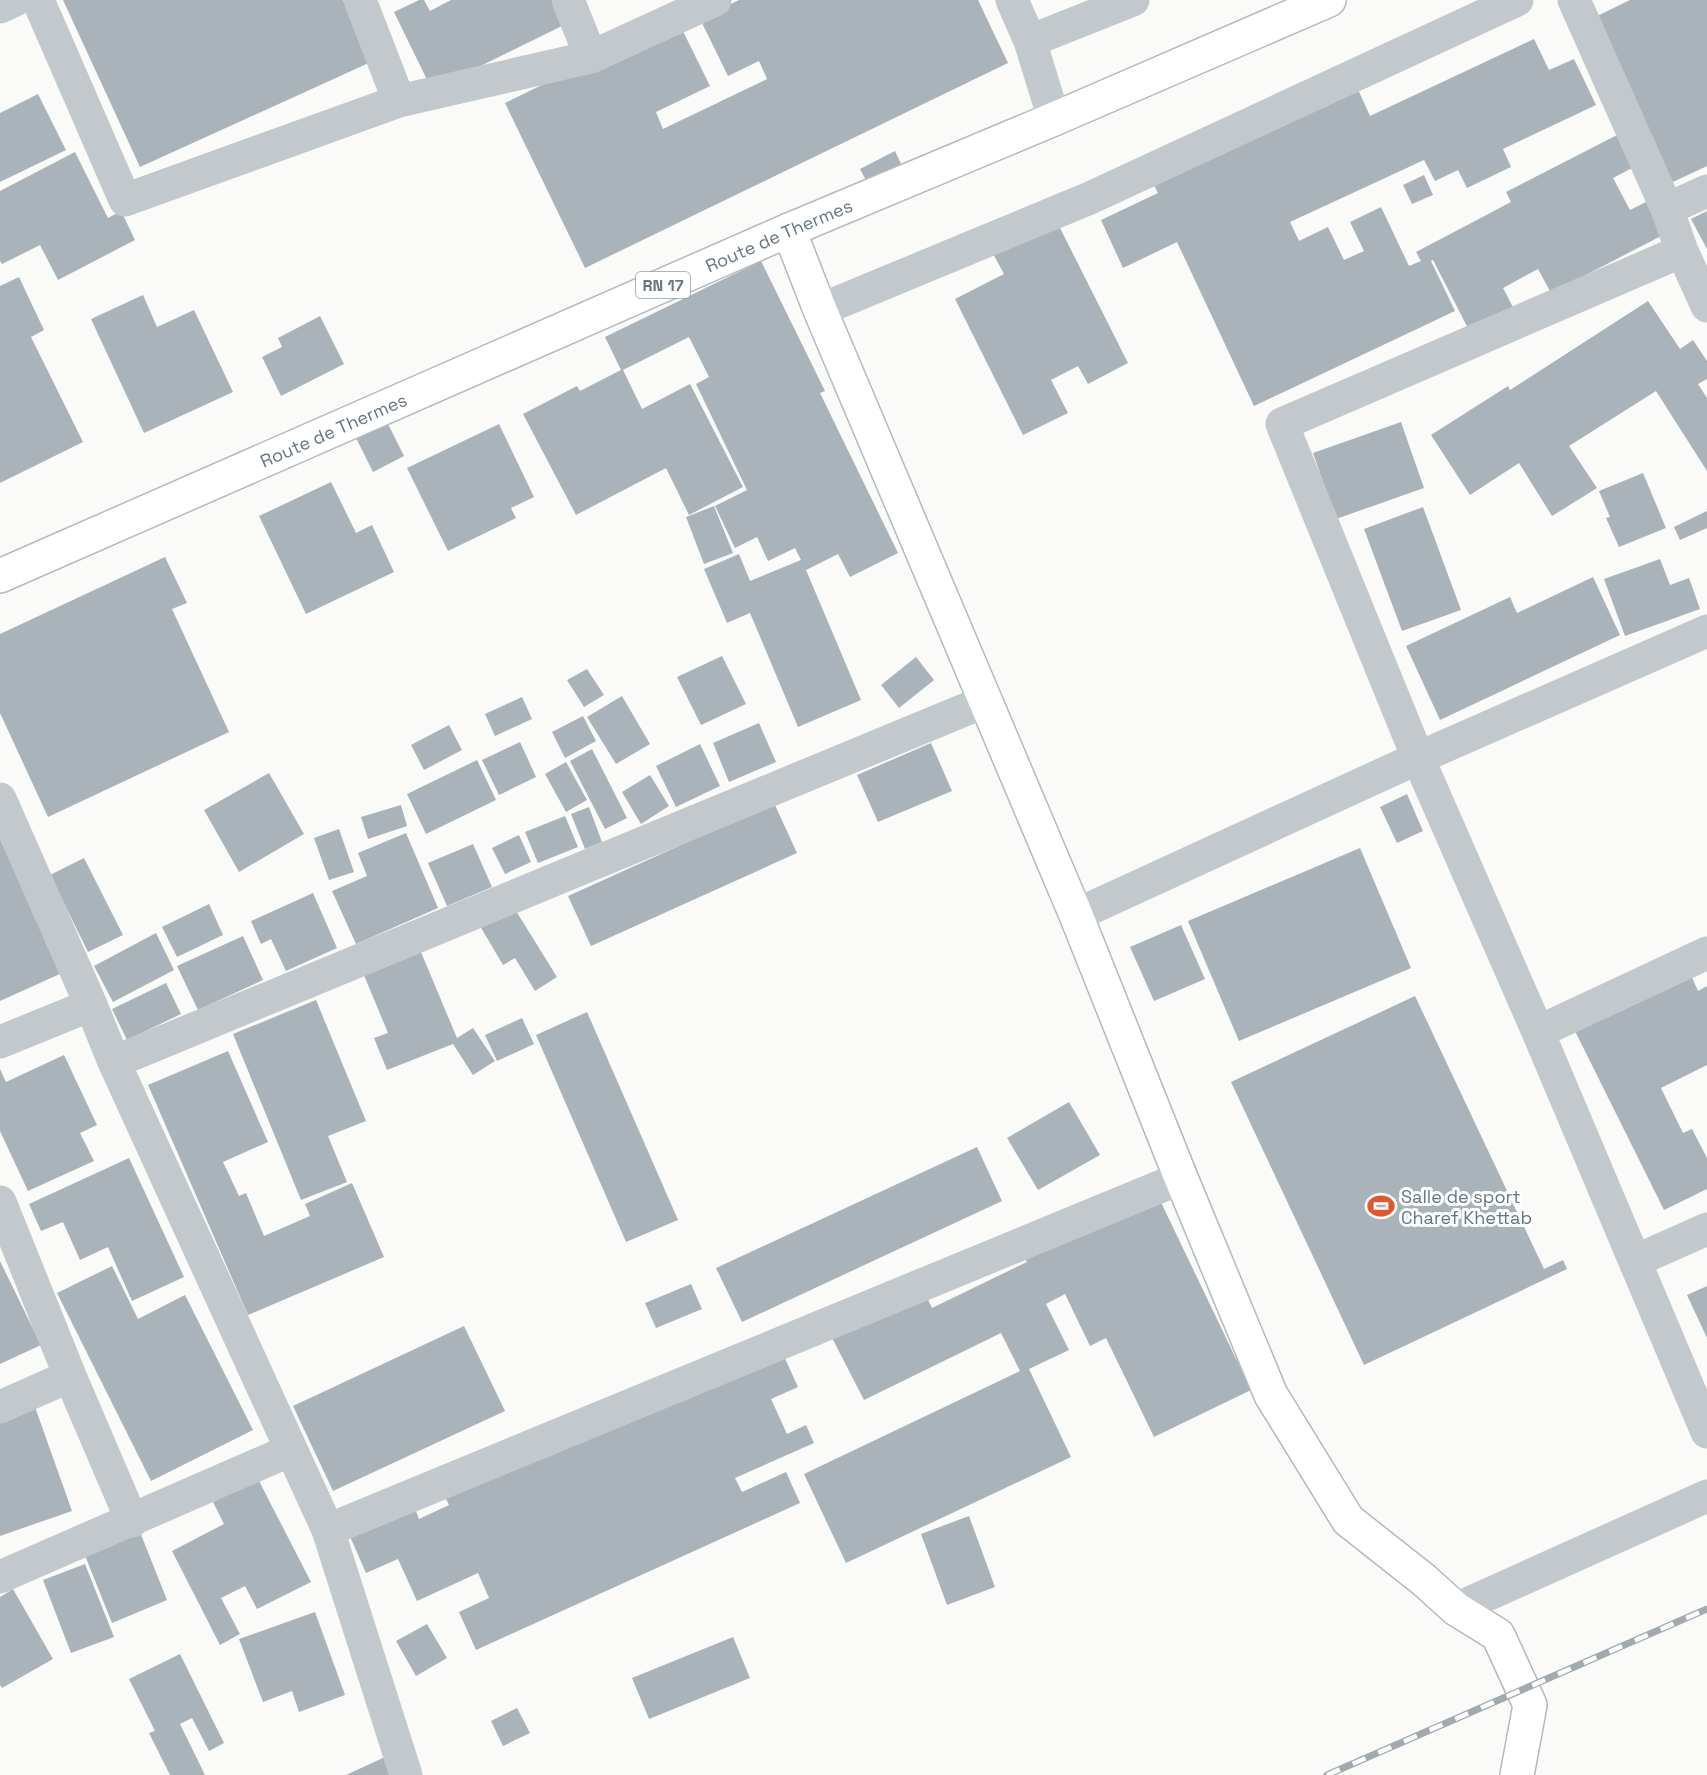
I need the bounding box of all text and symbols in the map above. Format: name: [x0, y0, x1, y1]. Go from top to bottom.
street label: Route de Thermes: [702, 193, 856, 277]
road number: RN 17: [636, 272, 690, 298]
street label: Route de Thermes: [256, 388, 410, 472]
place label: Salle de sport Charef Khettab: [1401, 1185, 1532, 1229]
sports icon: Salle de sport Charef Khettab: [1366, 1191, 1396, 1221]

